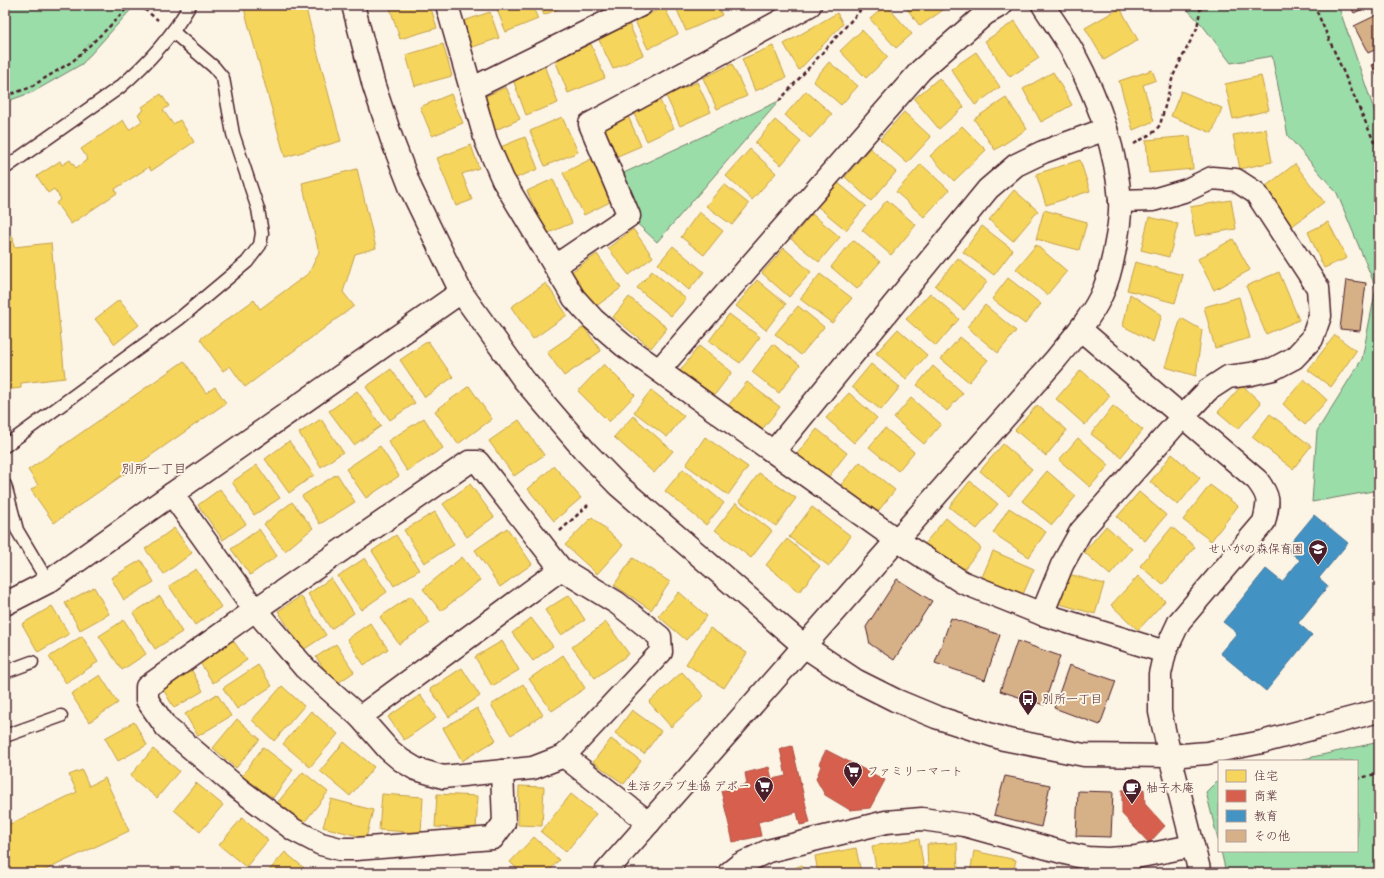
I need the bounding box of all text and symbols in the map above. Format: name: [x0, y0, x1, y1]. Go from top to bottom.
district label: 別所一丁目: [121, 461, 187, 478]
school or university icon: せいがの森保育園: [1307, 538, 1329, 566]
place label: せいがの森保育園: [1208, 542, 1304, 558]
bus stop icon: 別所一丁目: [1017, 688, 1039, 716]
place label: 別所一丁目: [1042, 692, 1102, 708]
supermarket icon: ファミリーマート: [842, 760, 864, 788]
legend: [1218, 760, 1358, 852]
place label: ファミリーマート: [867, 764, 963, 780]
text: 住宅: [1254, 769, 1278, 785]
supermarket icon: 生活クラブ生協 デポー: [753, 775, 775, 803]
cafe icon: 柚子木庵: [1121, 777, 1143, 805]
place label: 生活クラブ生協 デポー: [627, 779, 750, 795]
place label: 柚子木庵: [1146, 781, 1194, 797]
text: 商業: [1254, 789, 1278, 805]
text: 教育: [1254, 809, 1278, 825]
text: その他: [1254, 829, 1290, 845]

